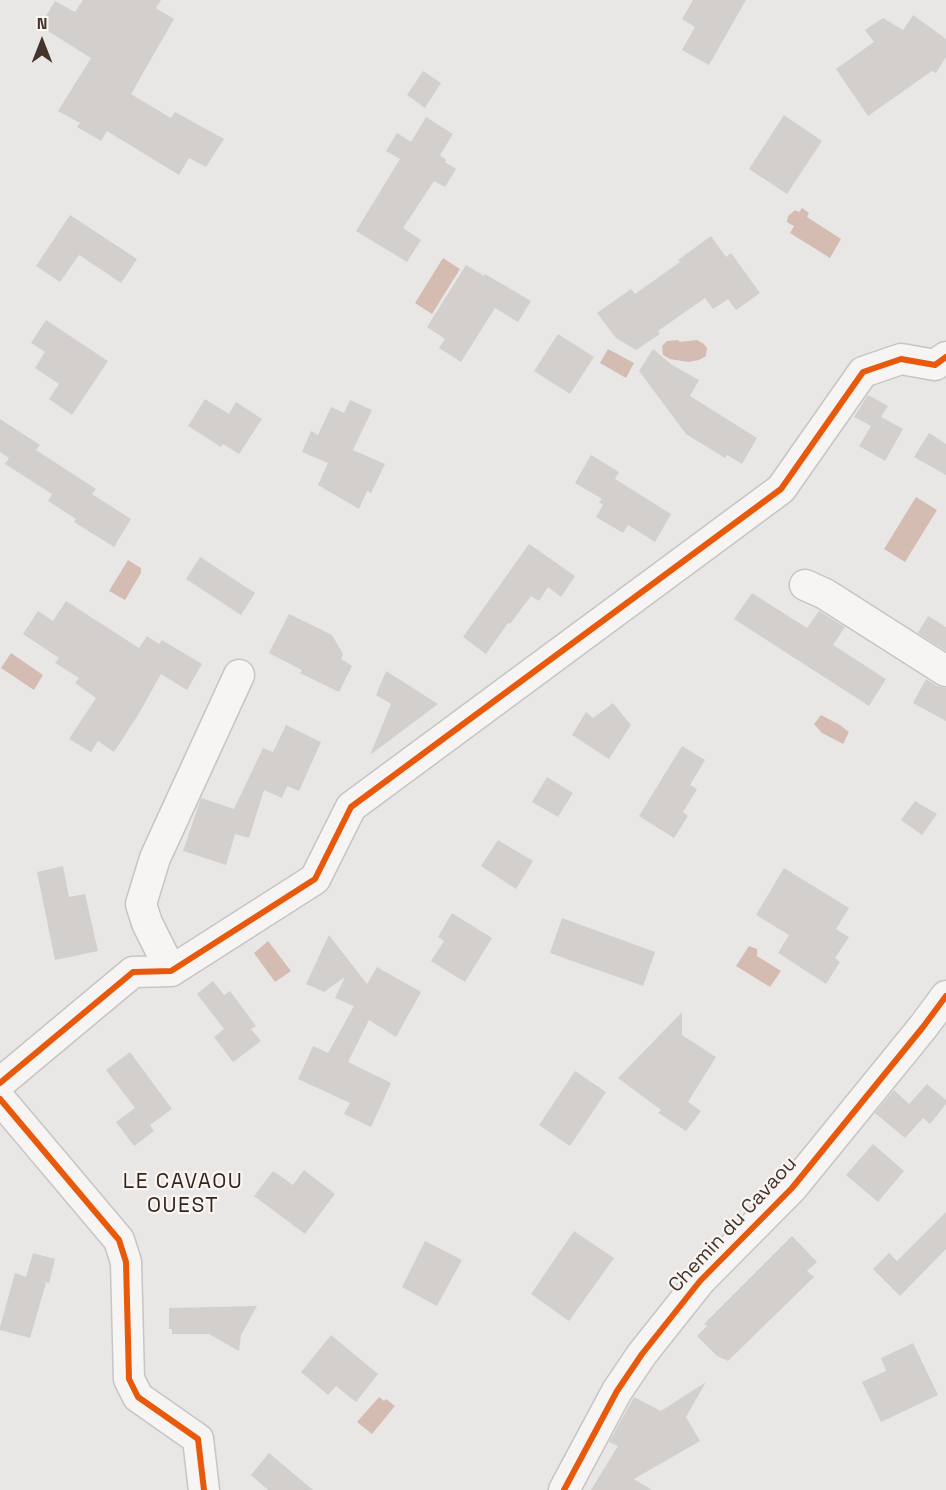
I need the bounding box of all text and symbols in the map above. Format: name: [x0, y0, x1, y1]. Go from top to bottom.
north arrow: [12, 12, 72, 72]
text: N: [37, 13, 47, 34]
street label: Chemin du Cavaou: [664, 1152, 802, 1298]
district label: LE CAVAOU OUEST: [123, 1169, 243, 1219]

